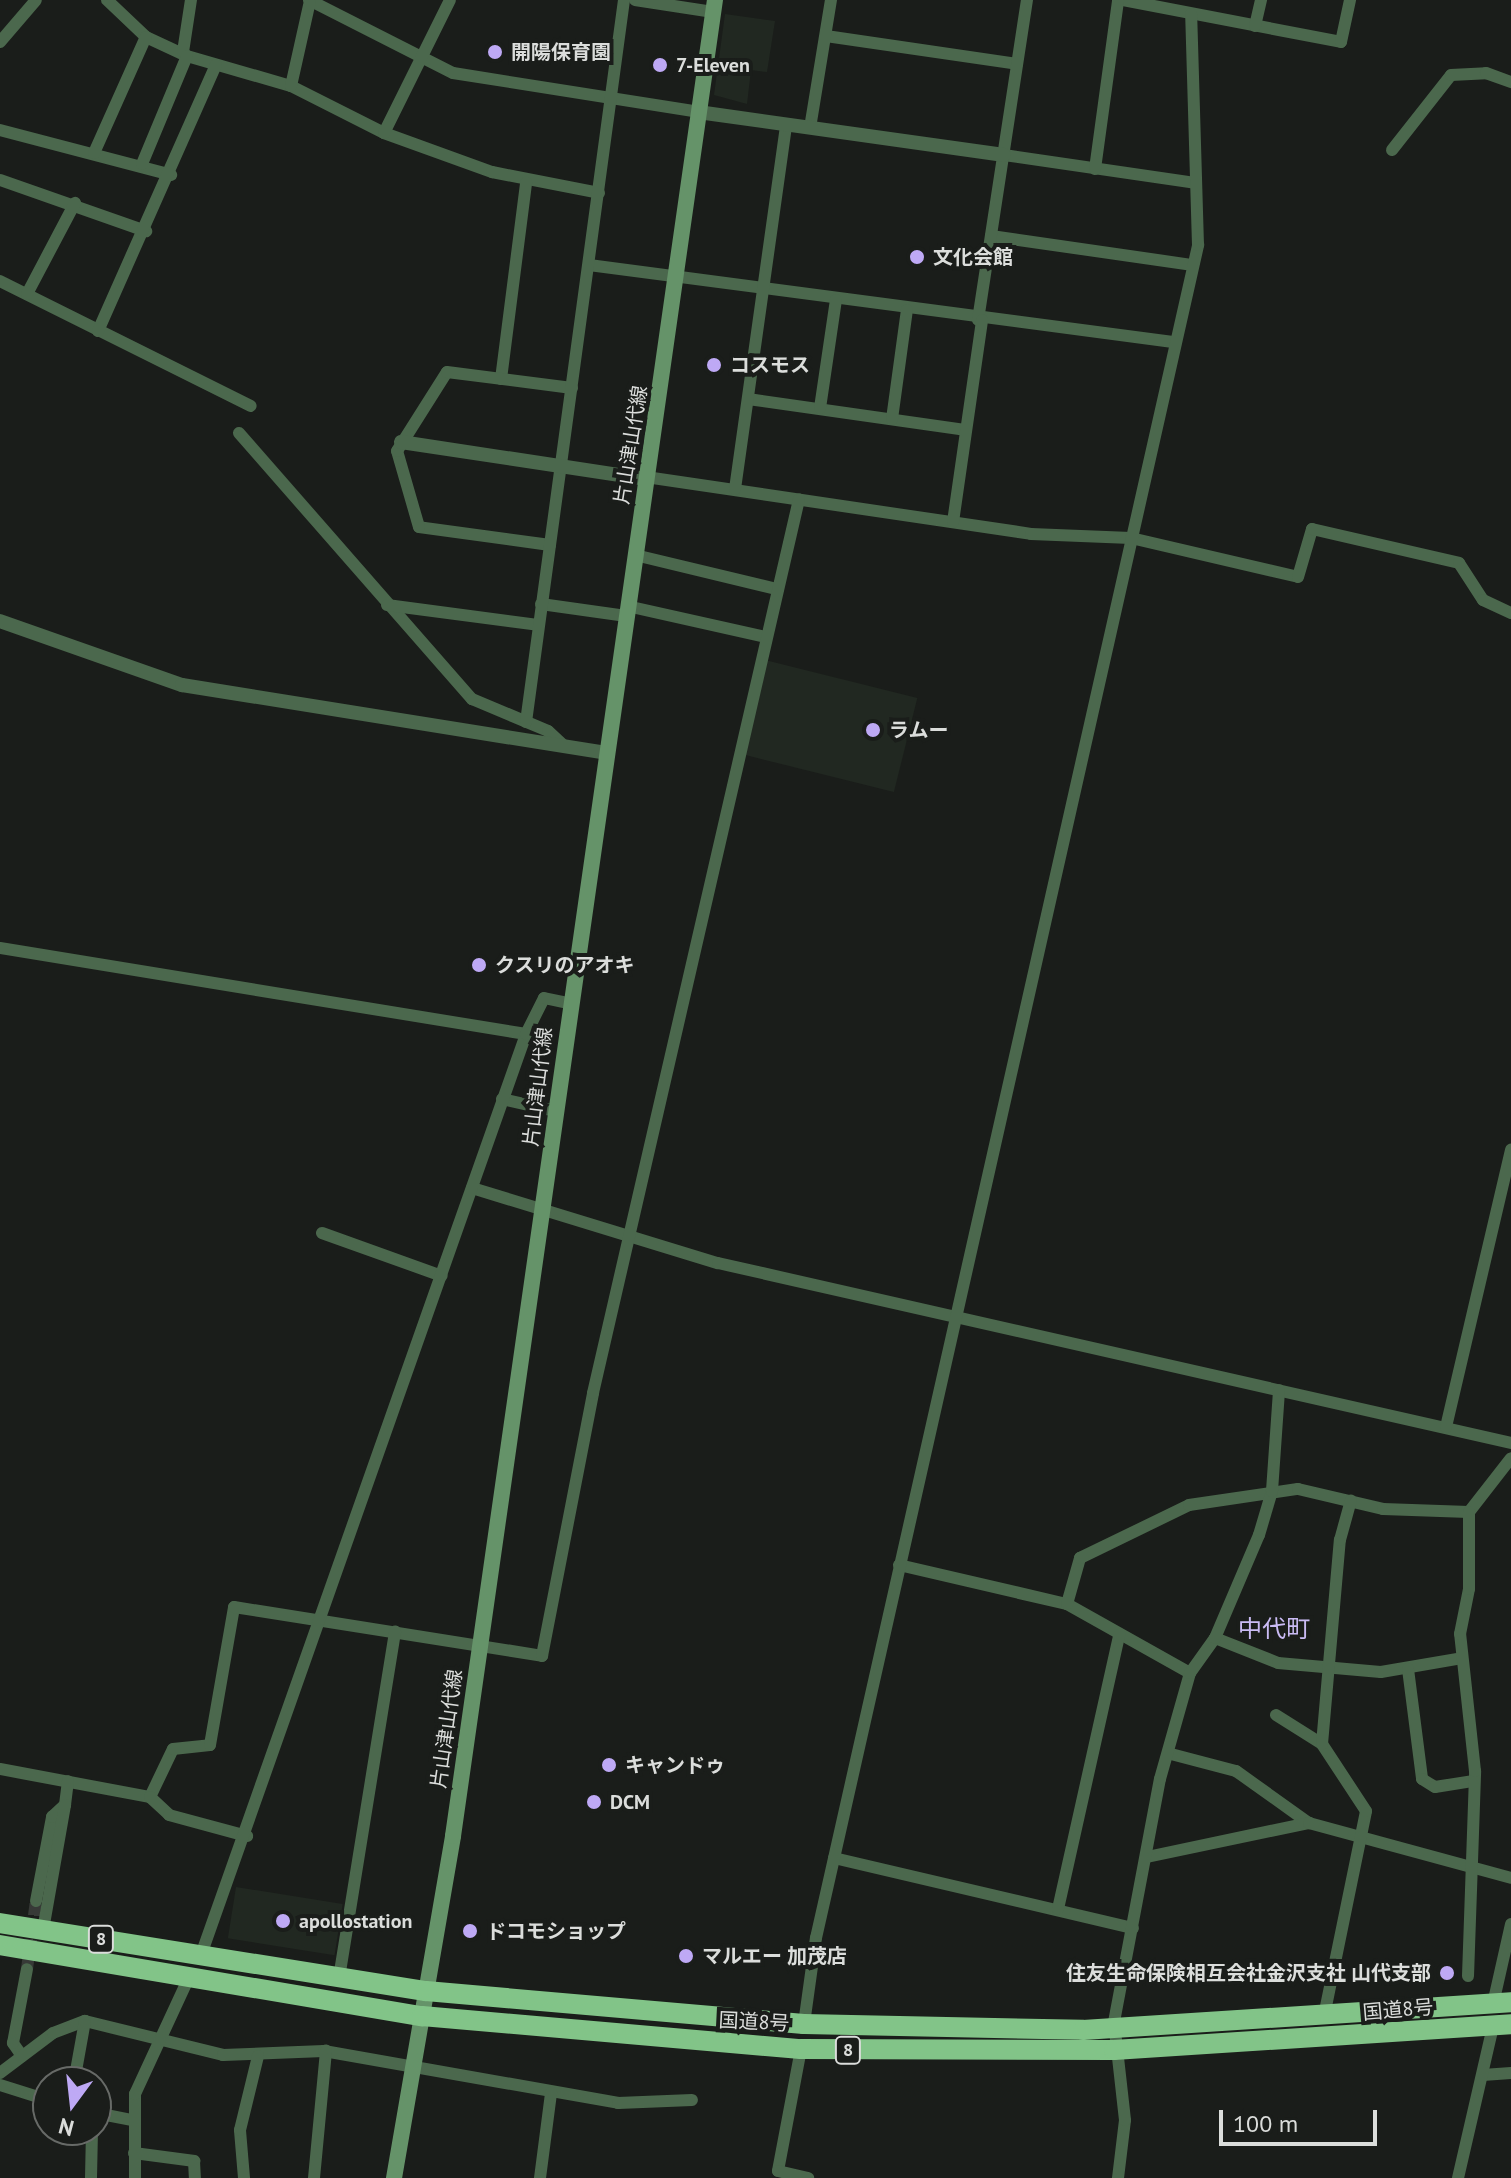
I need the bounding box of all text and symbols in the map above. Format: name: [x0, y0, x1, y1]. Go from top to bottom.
place label: 開陽保育園: [511, 40, 611, 64]
marker: 開陽保育園: [486, 43, 504, 61]
place label: 7-Eleven: [676, 53, 750, 77]
marker: 7-Eleven: [651, 56, 669, 74]
place label: 文化会館: [933, 245, 1013, 269]
marker: 文化会館: [908, 248, 926, 266]
place label: コスモス: [730, 353, 810, 377]
marker: コスモス: [705, 356, 723, 374]
street label: 片山津山代線: [610, 384, 652, 506]
place label: ラムー: [889, 718, 949, 742]
marker: ラムー: [864, 721, 882, 739]
place label: クスリのアオキ: [495, 953, 635, 977]
marker: クスリのアオキ: [470, 956, 488, 974]
street label: 片山津山代線: [519, 1026, 557, 1148]
district label: 中代町: [1238, 1615, 1310, 1643]
street label: 片山津山代線: [427, 1668, 467, 1790]
place label: キャンドゥ: [625, 1753, 725, 1777]
marker: キャンドゥ: [600, 1756, 618, 1774]
place label: DCM: [610, 1790, 650, 1814]
marker: DCM: [585, 1793, 603, 1811]
place label: apollostation: [299, 1909, 412, 1933]
marker: apollostation: [274, 1912, 292, 1930]
place label: ドコモショップ: [486, 1919, 626, 1943]
marker: ドコモショップ: [461, 1922, 479, 1940]
road number: 8: [87, 1925, 115, 1953]
place label: マルエー 加茂店: [702, 1944, 847, 1968]
marker: マルエー 加茂店: [677, 1947, 695, 1965]
place label: 住友生命保険相互会社金沢支社 山代支部: [1066, 1961, 1431, 1985]
marker: 住友生命保険相互会社金沢支社 山代支部: [1438, 1964, 1456, 1982]
street label: 国道8号: [1362, 1995, 1434, 2025]
street label: 国道8号: [718, 2008, 790, 2036]
road number: 8: [834, 2036, 862, 2064]
north arrow: [32, 2066, 112, 2146]
scale bar: [1223, 2094, 1381, 2144]
text: 100 m: [1233, 2108, 1298, 2139]
text: N: [56, 2112, 77, 2143]

